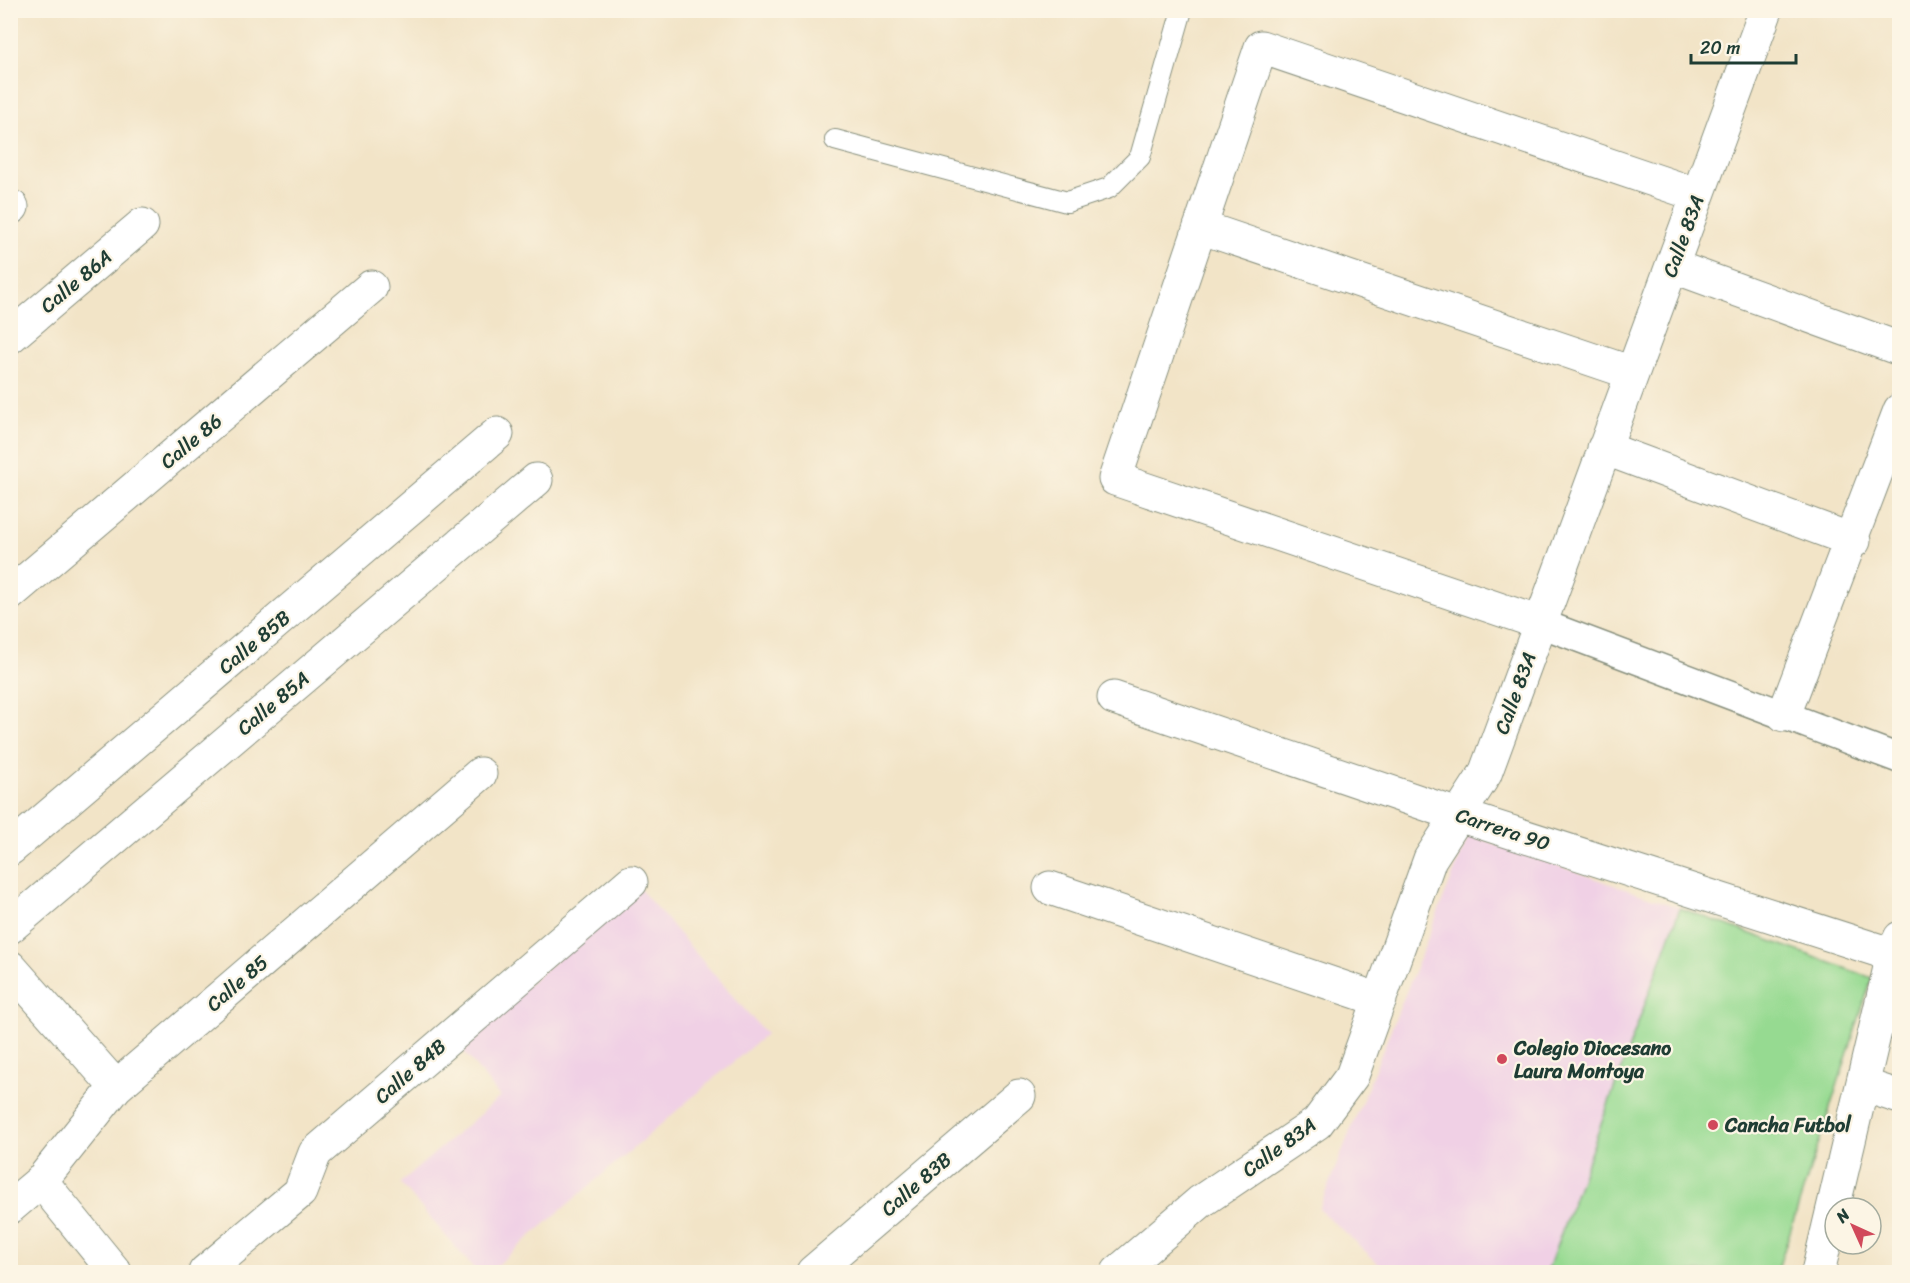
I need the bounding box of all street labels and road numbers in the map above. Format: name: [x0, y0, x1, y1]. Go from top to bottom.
street label: Calle 83A: [1652, 190, 1715, 282]
street label: Calle 86A: [32, 240, 120, 322]
street label: Calle 86: [152, 405, 230, 478]
street label: Calle 85B: [210, 601, 299, 684]
street label: Calle 83A: [1484, 647, 1547, 739]
street label: Calle 85A: [229, 662, 318, 745]
street label: Carrera 90: [1451, 798, 1555, 861]
street label: Calle 85: [198, 946, 277, 1021]
street label: Calle 84B: [366, 1030, 455, 1113]
street label: Calle 83A: [1234, 1108, 1324, 1187]
street label: Calle 83B: [873, 1143, 960, 1225]

